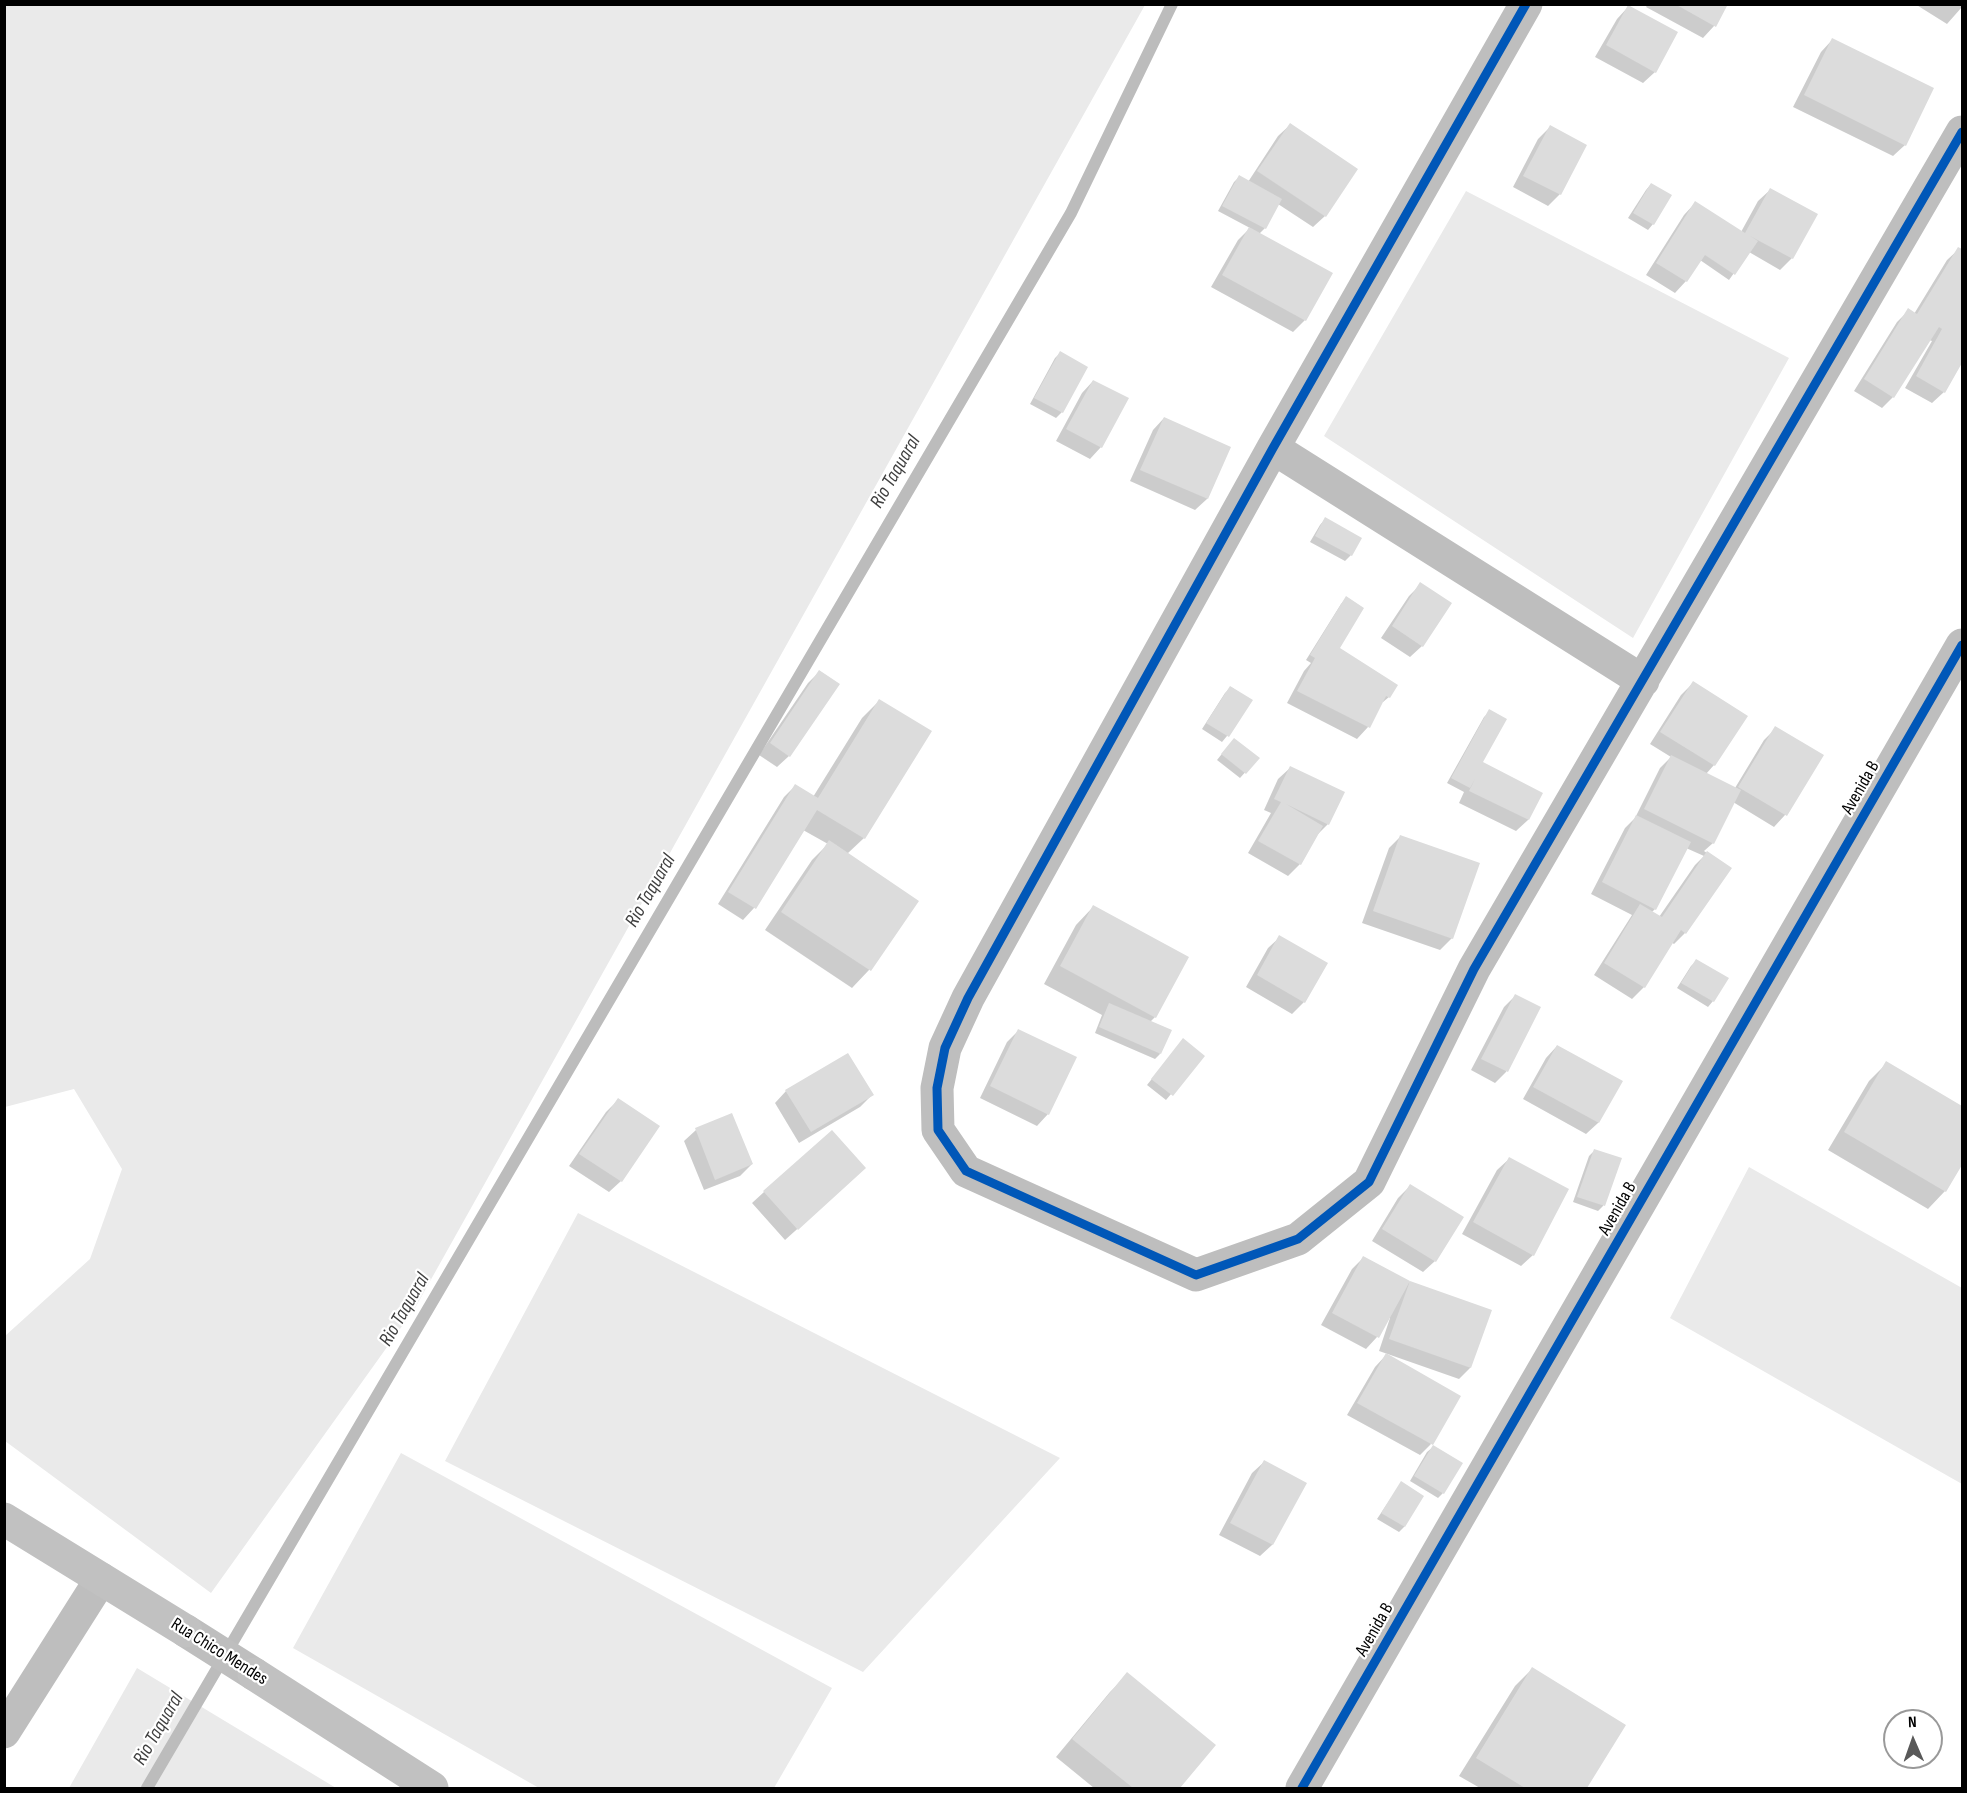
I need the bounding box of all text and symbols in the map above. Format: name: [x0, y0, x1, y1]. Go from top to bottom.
water label: Rio Taquaral: [866, 431, 926, 513]
street label: Avenida B: [1837, 758, 1885, 818]
water label: Rio Taquaral: [621, 850, 681, 932]
street label: Avenida B: [1594, 1179, 1642, 1239]
water label: Rio Taquaral: [375, 1269, 435, 1351]
street label: Avenida B: [1351, 1600, 1399, 1660]
street label: Rua Chico Mendes: [167, 1614, 271, 1690]
water label: Rio Taquaral: [129, 1688, 189, 1770]
north arrow: [1883, 1709, 1943, 1769]
text: N: [1908, 1713, 1917, 1732]

